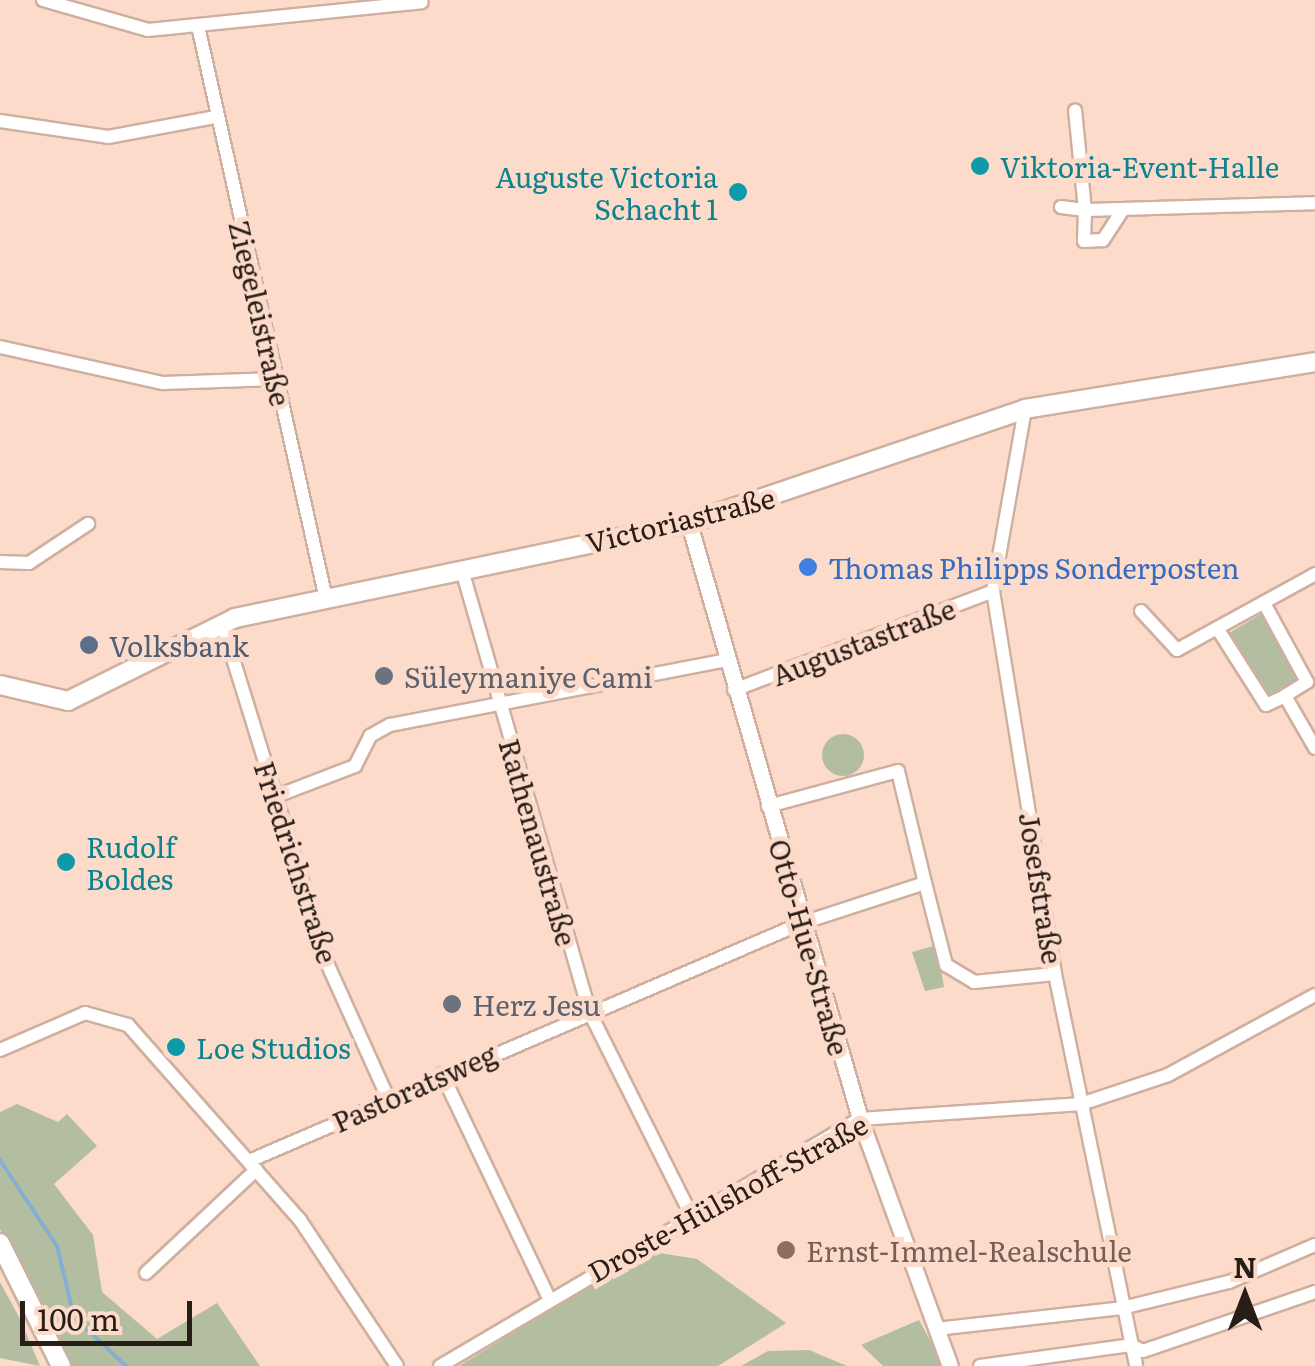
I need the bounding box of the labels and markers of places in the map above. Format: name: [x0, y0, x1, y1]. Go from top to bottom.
place label: Viktoria-Event-Halle: [1000, 149, 1279, 183]
marker: Viktoria-Event-Halle: [969, 155, 991, 177]
place label: Auguste Victoria Schacht 1: [495, 159, 718, 225]
marker: Auguste Victoria Schacht 1: [727, 181, 749, 203]
place label: Thomas Philipps Sonderposten: [828, 550, 1239, 584]
marker: Thomas Philipps Sonderposten: [797, 556, 819, 578]
place label: Volksbank: [109, 628, 249, 662]
marker: Volksbank: [78, 634, 100, 656]
place label: Süleymaniye Cami: [404, 659, 653, 693]
marker: Süleymaniye Cami: [373, 665, 395, 687]
place label: Rudolf Boldes: [86, 829, 176, 895]
marker: Rudolf Boldes: [55, 851, 77, 873]
place label: Herz Jesu: [472, 987, 601, 1021]
marker: Herz Jesu: [441, 993, 463, 1015]
place label: Loe Studios: [196, 1030, 351, 1064]
marker: Loe Studios: [165, 1036, 187, 1058]
place label: Ernst-Immel-Realschule: [806, 1233, 1132, 1267]
marker: Ernst-Immel-Realschule: [775, 1239, 797, 1261]

